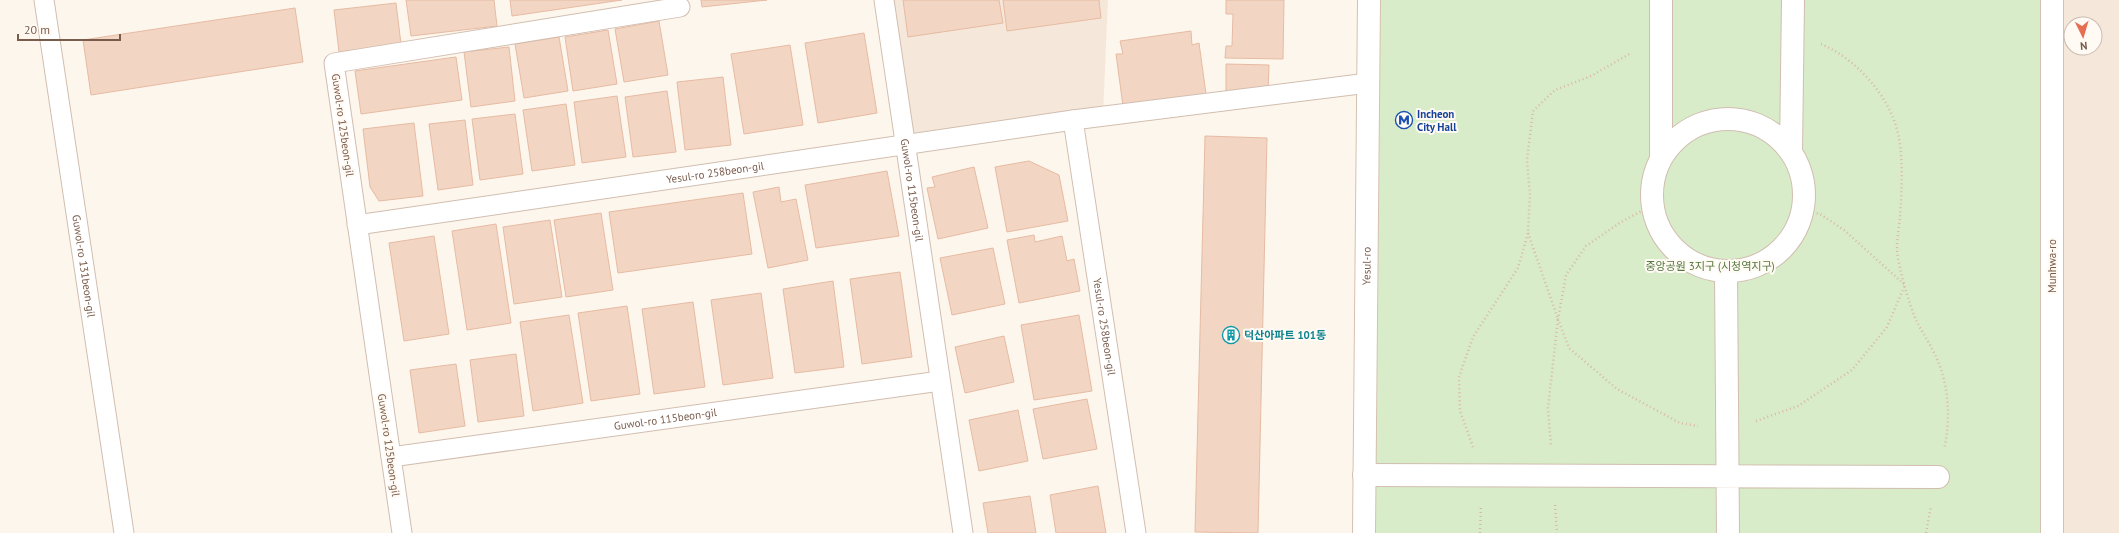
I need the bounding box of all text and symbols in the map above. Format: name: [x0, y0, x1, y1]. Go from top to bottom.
scale bar: [18, 16, 120, 42]
north arrow: [2063, 16, 2103, 56]
text: 20 m: [24, 22, 50, 37]
text: N: [2080, 39, 2088, 53]
street label: Guwol-ro 125beon-gil: [329, 73, 357, 178]
place label: Incheon City Hall: [1417, 107, 1457, 134]
metro station icon: Incheon City Hall: [1394, 110, 1414, 130]
street label: Guwol-ro 115beon-gil: [898, 138, 927, 243]
street label: Yesul-ro 258beon-gil: [665, 158, 766, 187]
street label: Guwol-ro 131beon-gil: [69, 214, 99, 319]
street label: Munhwa-ro: [2045, 239, 2059, 293]
street label: Yesul-ro: [1359, 247, 1374, 285]
park label: 중앙공원 3지구 (시청역지구): [1645, 259, 1775, 273]
street label: Yesul-ro 258beon-gil: [1090, 277, 1119, 377]
building icon: 덕산아파트 101동: [1221, 325, 1241, 345]
place label: 덕산아파트 101동: [1244, 328, 1326, 342]
street label: Guwol-ro 125beon-gil: [375, 393, 403, 498]
street label: Guwol-ro 115beon-gil: [613, 405, 719, 433]

